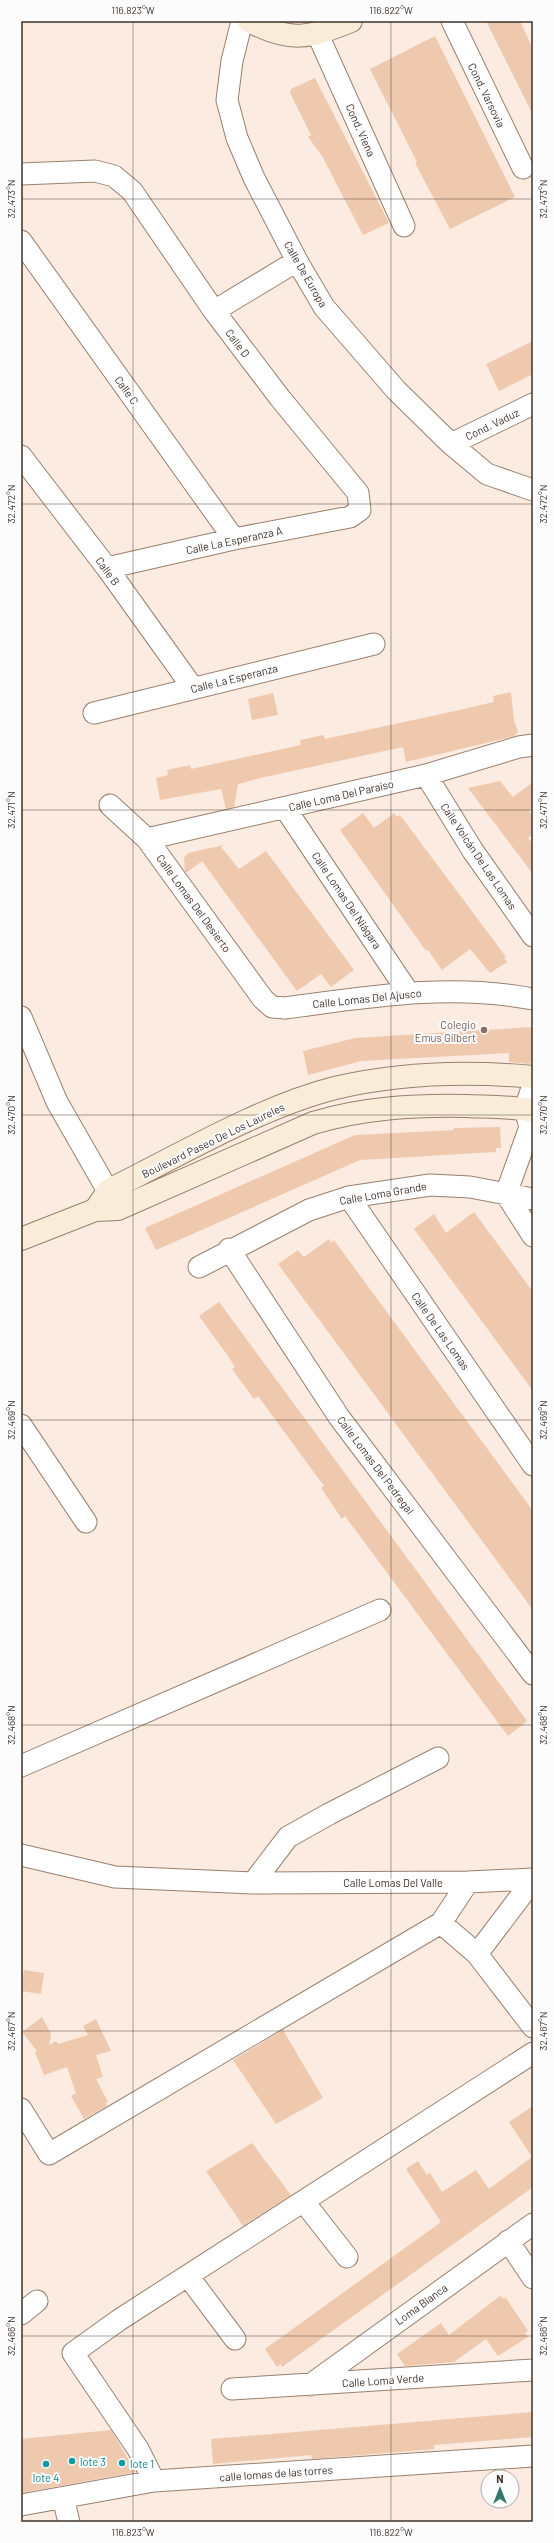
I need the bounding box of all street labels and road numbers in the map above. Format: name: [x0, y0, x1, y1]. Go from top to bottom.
street label: Cond. Varsovia: [466, 61, 508, 129]
street label: Cond. Viena: [344, 102, 378, 158]
street label: Calle De Europa: [282, 239, 330, 309]
street label: Calle D: [223, 326, 253, 360]
street label: Calle C: [112, 373, 142, 407]
street label: Cond. Vaduz: [463, 405, 521, 443]
street label: Calle La Esperanza A: [185, 523, 284, 557]
street label: Calle B: [93, 554, 123, 588]
street label: Calle La Esperanza: [189, 661, 279, 695]
street label: Calle Loma Del Paraíso: [287, 777, 395, 813]
street label: Calle Volcán De Las Lomas: [438, 800, 520, 912]
street label: Calle Lomas Del Niágara: [310, 849, 384, 951]
street label: Calle Lomas Del Desierto: [154, 852, 234, 954]
street label: Calle Lomas Del Ajusco: [312, 986, 422, 1010]
street label: Boulevard Paseo De Los Laureles: [140, 1100, 286, 1180]
street label: Calle Loma Grande: [338, 1179, 428, 1207]
street label: Calle De Las Lomas: [409, 1290, 473, 1372]
street label: Calle Lomas Del Pedregal: [335, 1413, 417, 1517]
street label: Calle Lomas Del Valle: [343, 1876, 443, 1889]
street label: Loma Blanca: [392, 2281, 450, 2327]
street label: Calle Loma Verde: [342, 2371, 425, 2389]
street label: calle lomas de las torres: [219, 2463, 333, 2483]

